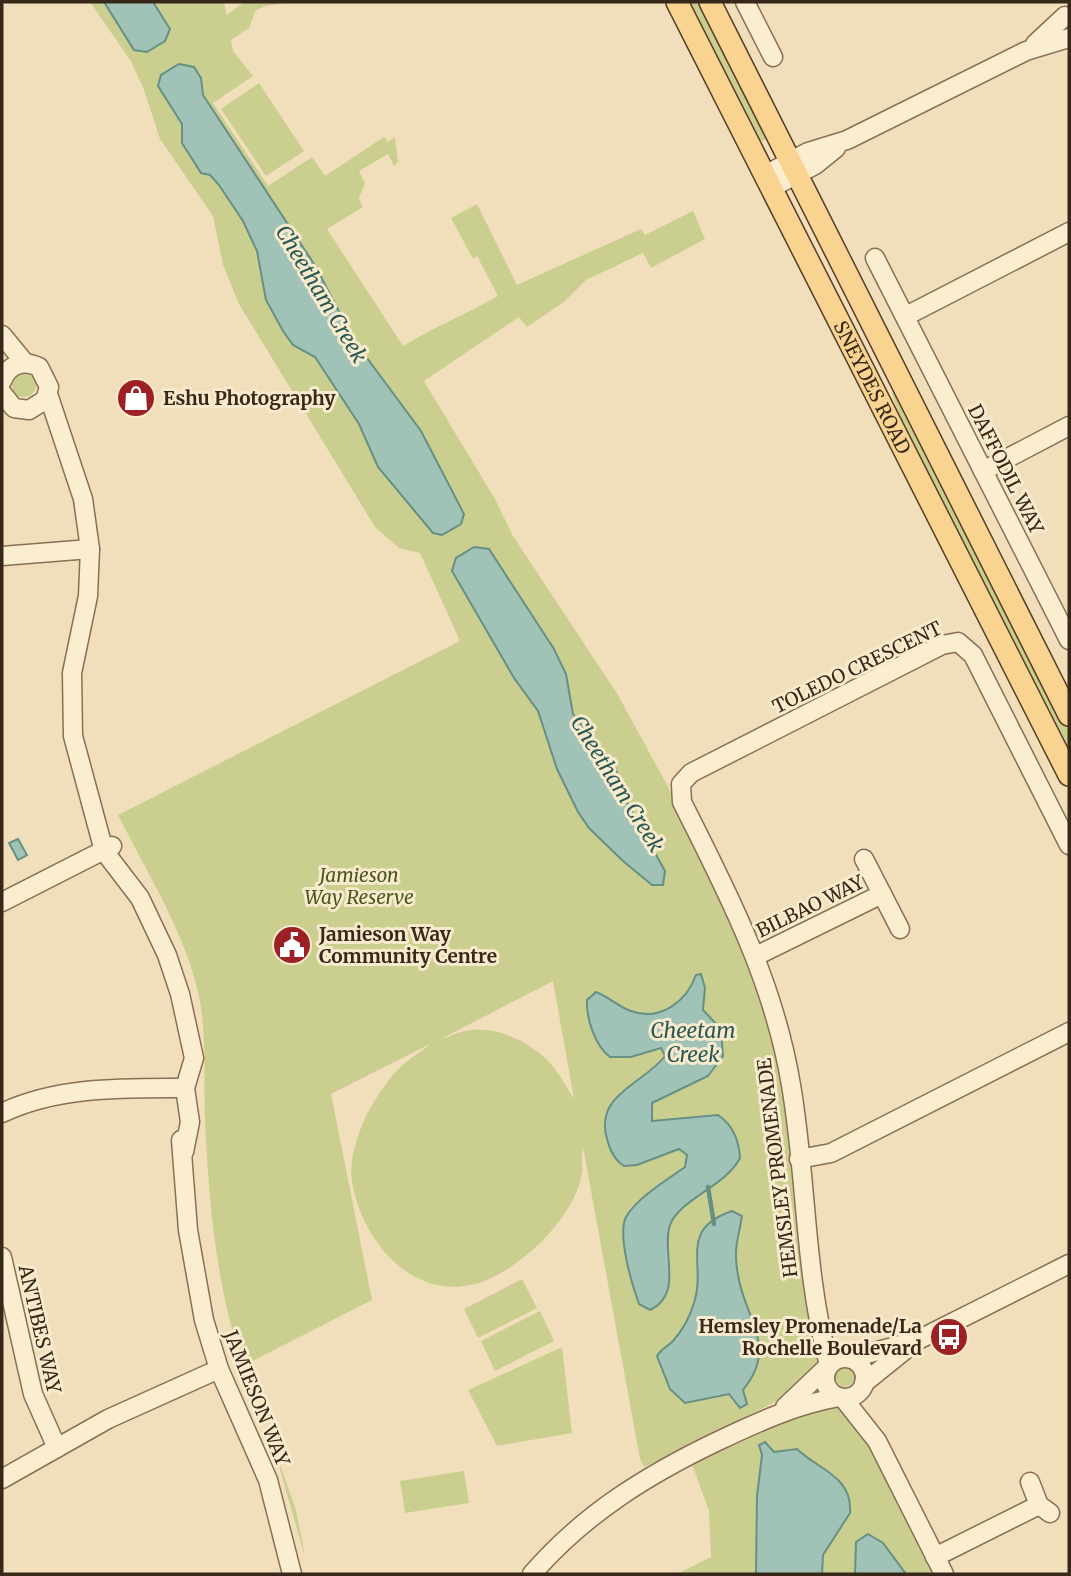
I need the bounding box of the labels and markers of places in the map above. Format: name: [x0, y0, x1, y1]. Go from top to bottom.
shop icon: Eshu Photography: [115, 377, 157, 419]
place label: Eshu Photography: [163, 386, 336, 410]
place label: Jamieson Way Community Centre: [318, 922, 497, 968]
public building icon: Jamieson Way Community Centre: [271, 924, 313, 966]
place label: Hemsley Promenade/La Rochelle Boulevard: [698, 1314, 922, 1360]
bus stop icon: Hemsley Promenade/La Rochelle Boulevard: [928, 1316, 970, 1358]

